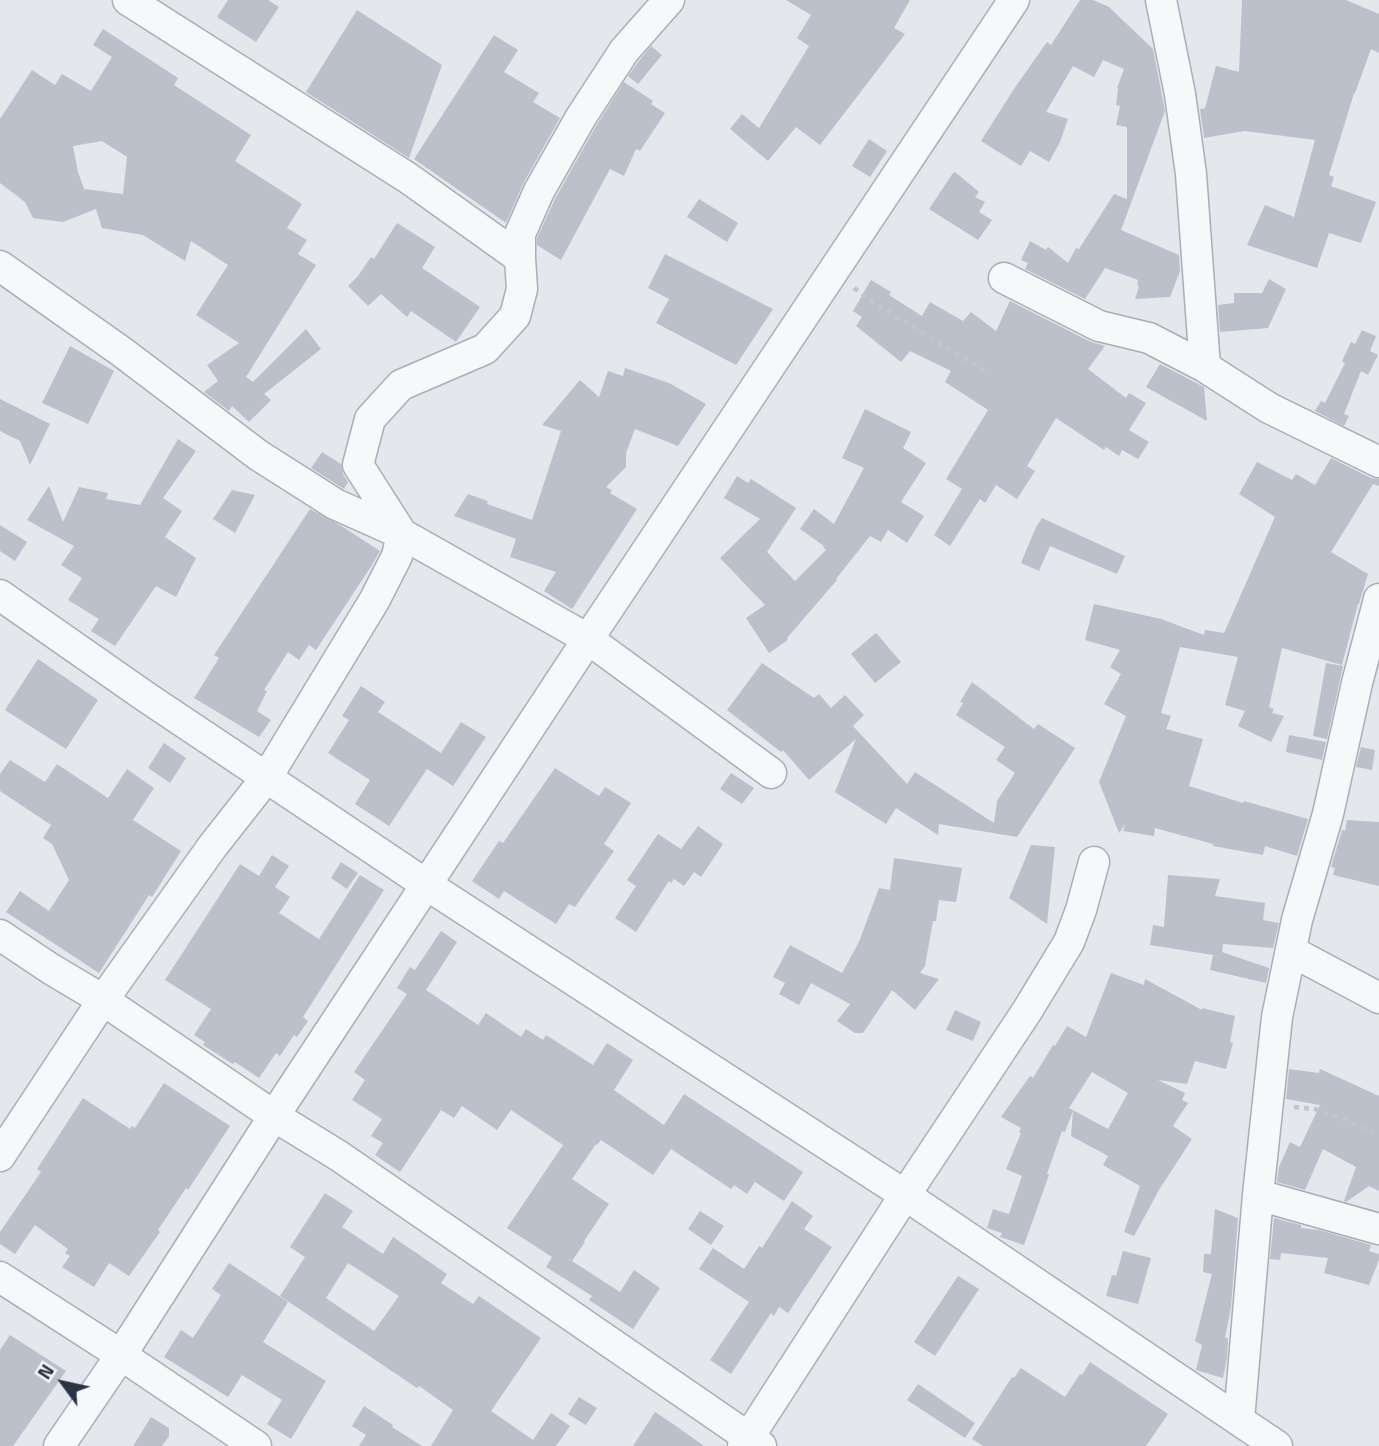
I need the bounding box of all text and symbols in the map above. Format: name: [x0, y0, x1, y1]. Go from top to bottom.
north arrow: [28, 1348, 98, 1418]
text: N: [29, 1358, 61, 1385]

